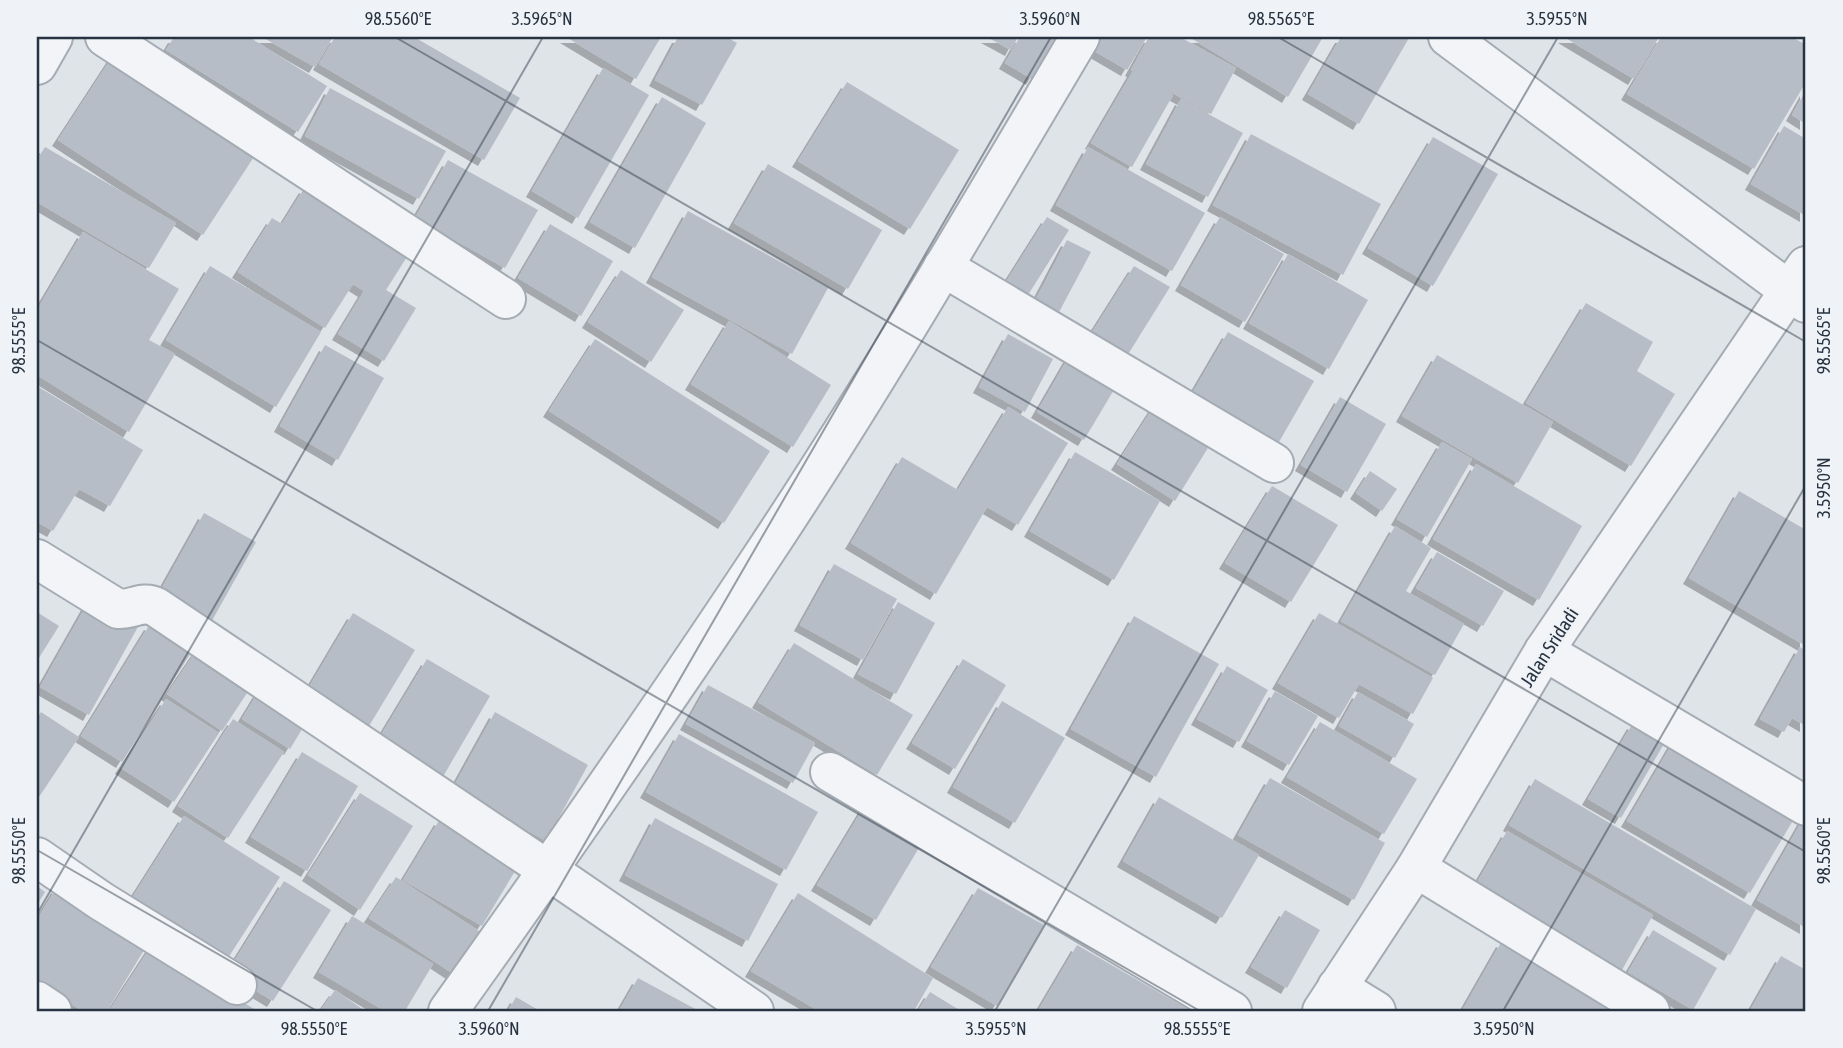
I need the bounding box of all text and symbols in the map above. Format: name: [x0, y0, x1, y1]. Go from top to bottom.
text: 98.5560°E: [365, 8, 432, 29]
text: 3.5965°N: [511, 8, 573, 29]
text: 3.5960°N: [1019, 8, 1081, 29]
text: 98.5565°E: [1248, 8, 1315, 29]
text: 3.5955°N: [1526, 8, 1588, 29]
text: 98.5555°E: [8, 307, 29, 374]
text: 98.5565°E: [1813, 307, 1834, 374]
text: 3.5950°N: [1813, 457, 1834, 519]
street label: Jalan Sridadi: [1515, 603, 1583, 691]
text: 98.5550°E: [8, 817, 29, 884]
text: 98.5560°E: [1813, 817, 1834, 884]
text: 98.5550°E: [281, 1018, 348, 1039]
text: 3.5960°N: [458, 1018, 520, 1039]
text: 3.5955°N: [965, 1018, 1027, 1039]
text: 98.5555°E: [1164, 1018, 1231, 1039]
text: 3.5950°N: [1473, 1018, 1535, 1039]

